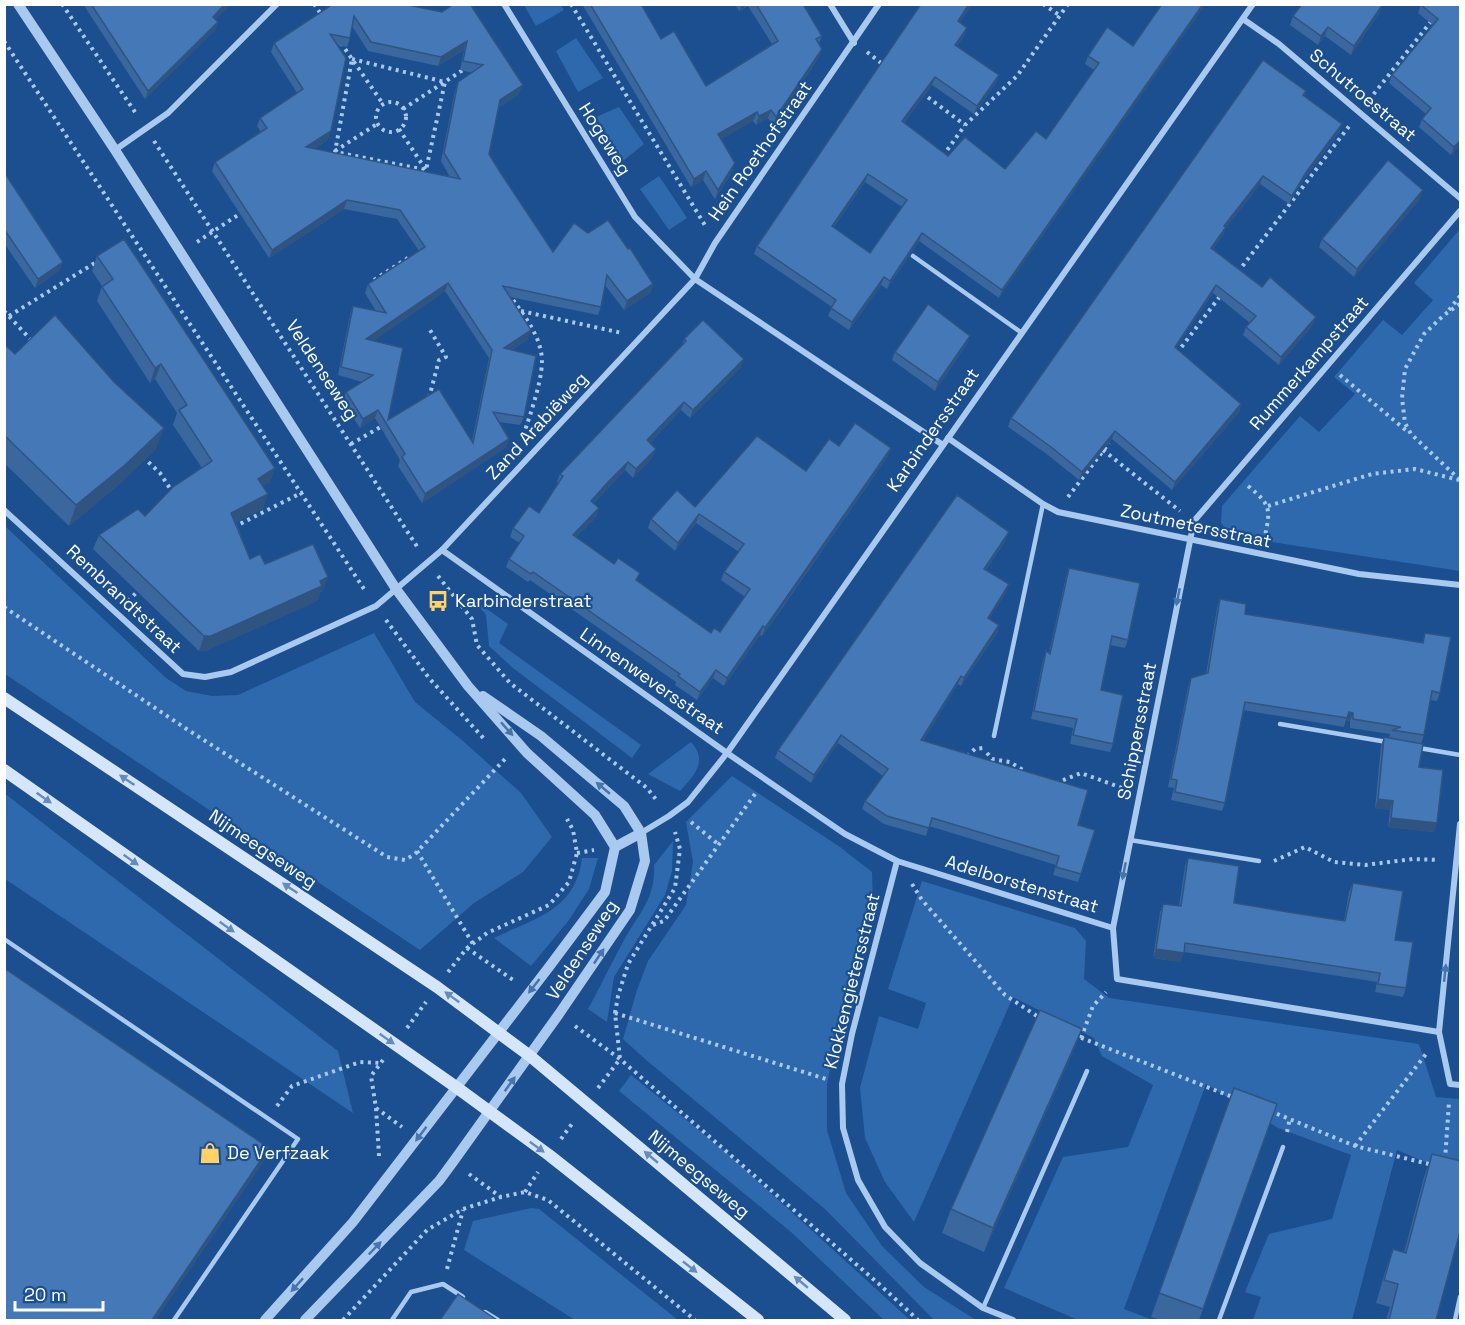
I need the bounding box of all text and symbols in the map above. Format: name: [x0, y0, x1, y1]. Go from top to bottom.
street label: Schutroestraat: [1305, 43, 1422, 146]
street label: Hein Roethofstraat: [703, 76, 817, 225]
street label: Hogeweg: [574, 98, 637, 179]
street label: Rummerkampstraat: [1244, 291, 1373, 434]
street label: Veldenseweg: [281, 315, 363, 424]
street label: Karbindersstraat: [881, 363, 984, 496]
street label: Zand Arabiëweg: [481, 367, 592, 484]
street label: Zoutmetersstraat: [1119, 498, 1274, 553]
street label: Rembrandtstraat: [62, 539, 187, 658]
one-way arrow: [1173, 588, 1182, 607]
bus stop icon: Karbinderstraat: [426, 589, 450, 613]
place label: Karbinderstraat: [455, 589, 591, 612]
street label: Linnenweversstraat: [576, 622, 729, 739]
street label: Schippersstraat: [1112, 660, 1161, 802]
one-way arrow: [500, 721, 513, 736]
one-way arrow: [120, 774, 136, 786]
one-way arrow: [595, 781, 611, 794]
one-way arrow: [36, 792, 52, 803]
street label: Nijmeegseweg: [205, 804, 322, 893]
street label: Adelborstenstraat: [943, 849, 1101, 918]
one-way arrow: [124, 853, 139, 865]
one-way arrow: [1119, 862, 1128, 881]
one-way arrow: [282, 882, 298, 894]
street label: Klokkengietersstraat: [819, 891, 885, 1071]
street label: Veldenseweg: [541, 895, 623, 1004]
one-way arrow: [219, 921, 235, 933]
one-way arrow: [593, 948, 604, 964]
one-way arrow: [1440, 964, 1450, 983]
one-way arrow: [528, 978, 541, 994]
one-way arrow: [444, 991, 460, 1003]
one-way arrow: [379, 1033, 395, 1044]
one-way arrow: [503, 1077, 515, 1092]
street label: Nijmeegseweg: [644, 1124, 755, 1223]
one-way arrow: [414, 1126, 427, 1142]
one-way arrow: [529, 1140, 544, 1152]
shop icon: De Verfzaak: [198, 1141, 222, 1165]
place label: De Verfzaak: [227, 1141, 330, 1164]
one-way arrow: [643, 1150, 659, 1163]
one-way arrow: [368, 1241, 382, 1256]
one-way arrow: [682, 1260, 698, 1273]
scale bar: [15, 1274, 104, 1312]
one-way arrow: [794, 1276, 809, 1289]
one-way arrow: [291, 1277, 304, 1292]
text: 20 m: [24, 1283, 67, 1306]

